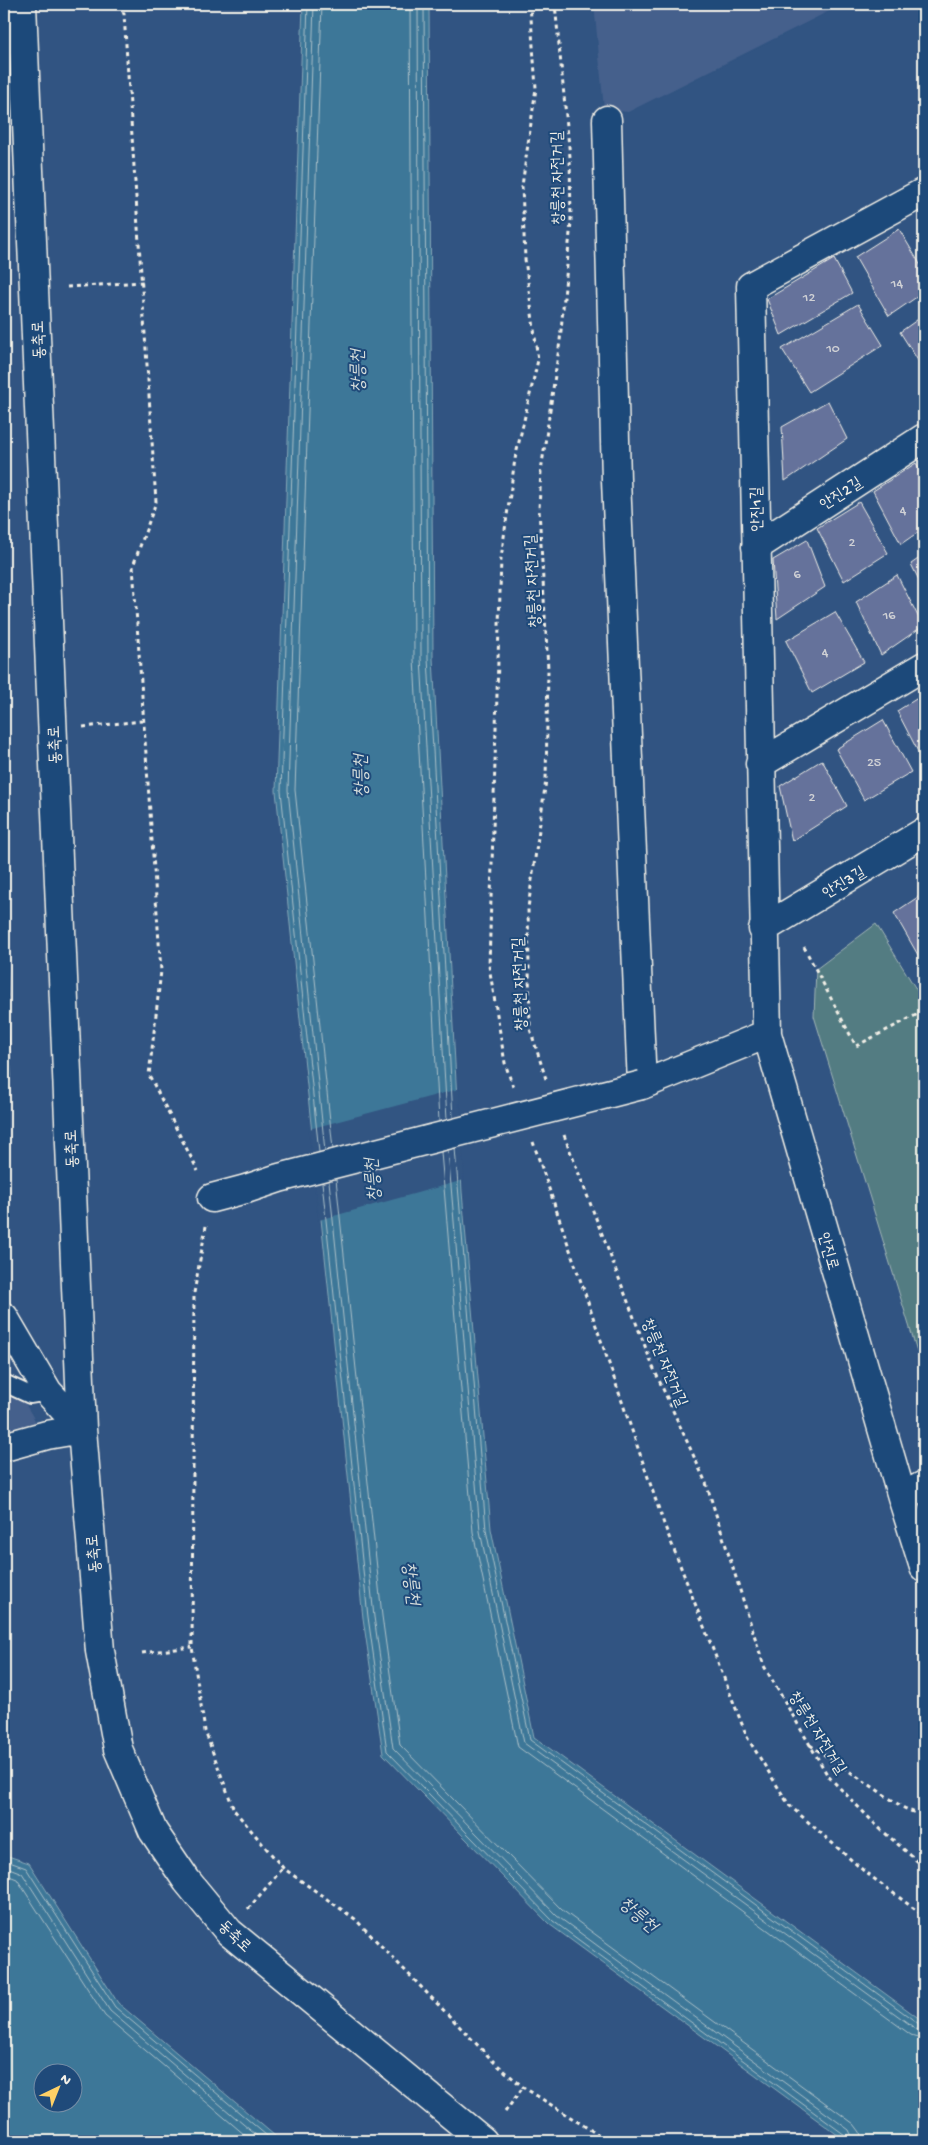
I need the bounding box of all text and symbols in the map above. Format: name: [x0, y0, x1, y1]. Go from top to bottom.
street label: 창릉천 자전거길: [548, 131, 570, 225]
house number: 14: [890, 276, 904, 293]
house number: 12: [802, 290, 815, 307]
street label: 동축로: [30, 320, 51, 360]
house number: 10: [825, 341, 840, 358]
water label: 창릉천: [349, 348, 370, 393]
street label: 안진2길: [817, 474, 867, 516]
street label: 안진1길: [749, 486, 768, 532]
house number: 4: [900, 503, 907, 520]
street label: 창릉천 자전거길: [522, 533, 546, 628]
house number: 2: [849, 535, 856, 552]
house number: 6: [793, 567, 801, 584]
house number: 16: [882, 608, 896, 625]
house number: 4: [822, 645, 829, 662]
street label: 동축로: [46, 725, 67, 765]
water label: 창릉천: [352, 753, 373, 798]
house number: 25: [867, 755, 881, 772]
house number: 2: [809, 790, 816, 807]
street label: 안진3길: [820, 864, 870, 904]
street label: 창릉천 자전거길: [509, 936, 533, 1031]
street label: 동축로: [63, 1129, 84, 1169]
water label: 창릉천: [362, 1156, 387, 1202]
street label: 안진로: [812, 1231, 841, 1273]
street label: 창릉천 자전거길: [636, 1316, 691, 1410]
street label: 동축로: [84, 1534, 107, 1574]
water label: 창릉천: [396, 1560, 423, 1608]
street label: 창릉천 자전거길: [783, 1688, 850, 1779]
water label: 창릉천: [614, 1894, 662, 1939]
street label: 동축로: [213, 1917, 254, 1958]
north arrow: [32, 2062, 82, 2112]
text: N: [56, 2071, 74, 2090]

